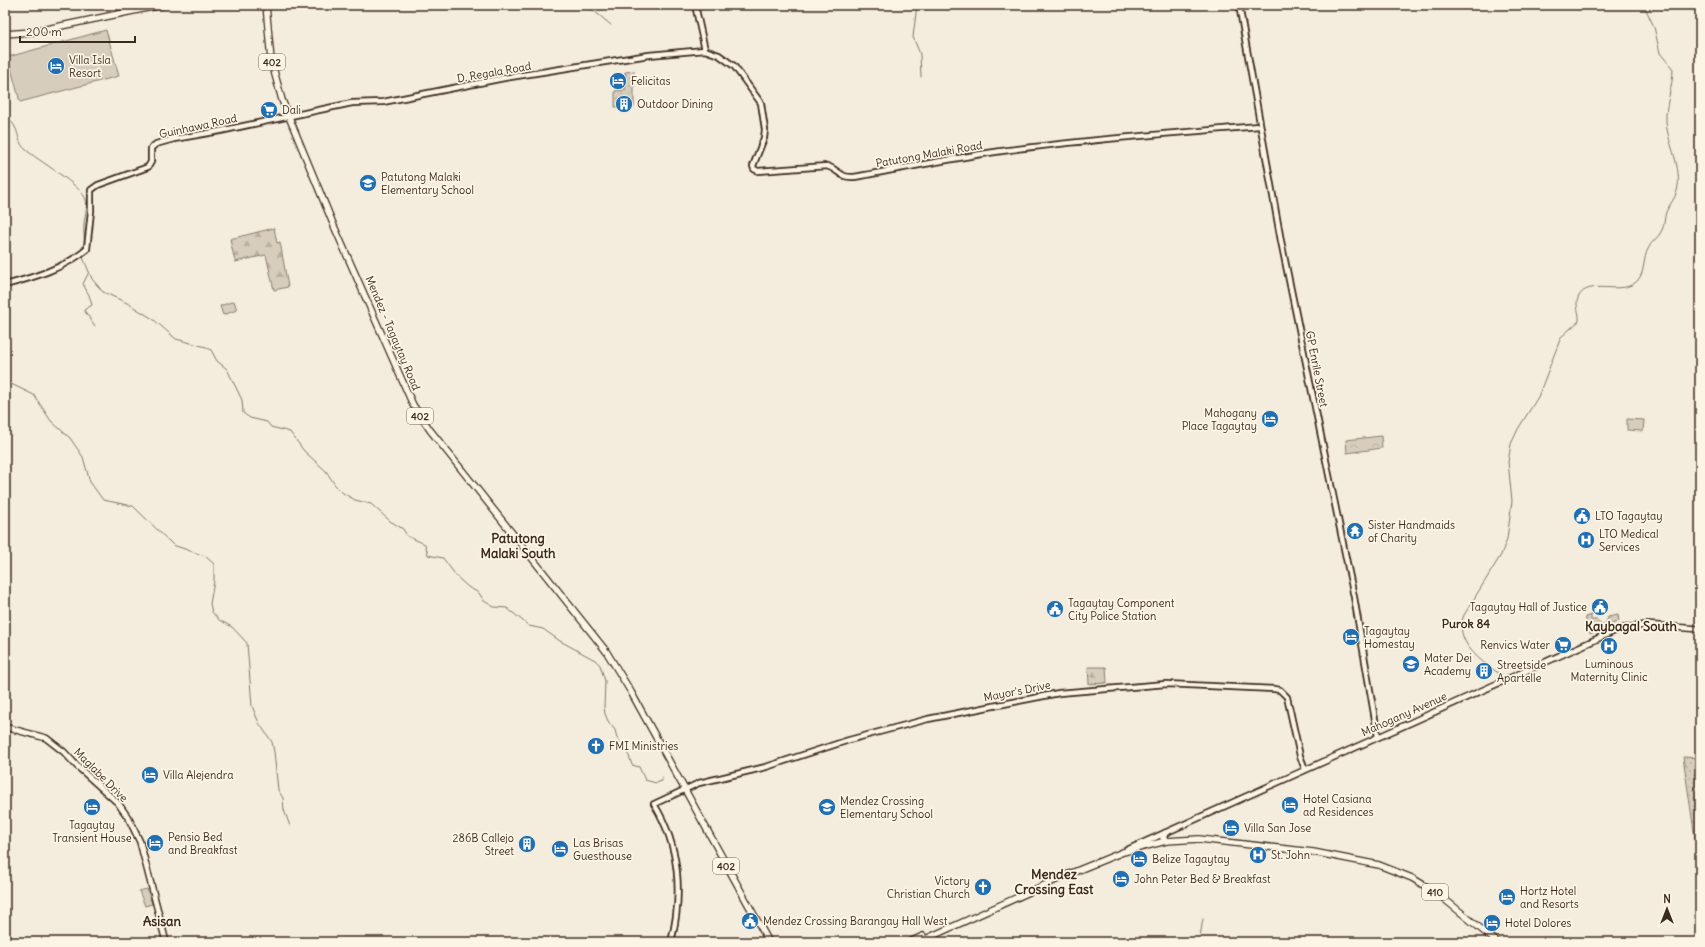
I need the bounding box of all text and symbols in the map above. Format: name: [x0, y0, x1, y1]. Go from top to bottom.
scale bar: [20, 18, 135, 44]
text: 200 m: [26, 24, 62, 39]
place label: Villa Isla Resort: [69, 53, 111, 80]
road number: 402: [259, 54, 285, 70]
hotel icon: Villa Isla Resort: [46, 56, 66, 76]
street label: D. Regala Road: [456, 59, 533, 85]
hotel icon: Felicitas: [608, 71, 628, 91]
place label: Felicitas: [631, 74, 671, 88]
building icon: Outdoor Dining: [614, 94, 634, 114]
place label: Outdoor Dining: [637, 97, 713, 111]
supermarket icon: Dali: [259, 100, 279, 120]
place label: Dali: [282, 103, 301, 117]
street label: Guinhawa Road: [158, 111, 239, 141]
street label: Patutong Malaki Road: [875, 138, 984, 170]
place label: Patutong Malaki Elementary School: [381, 170, 474, 197]
school or university icon: Patutong Malaki Elementary School: [358, 173, 378, 193]
street label: Mendez - Tagaytay Road: [362, 274, 424, 393]
street label: GP Enrile Street: [1303, 330, 1331, 409]
place label: Mahogany Place Tagaytay: [1182, 406, 1257, 433]
road number: 402: [407, 408, 433, 424]
hotel icon: Mahogany Place Tagaytay: [1260, 409, 1280, 429]
public building icon: LTO Tagaytay: [1572, 506, 1592, 526]
place label: LTO Tagaytay: [1595, 509, 1663, 523]
place label: Sister Handmaids of Charity: [1368, 518, 1455, 545]
temple icon: Sister Handmaids of Charity: [1345, 521, 1365, 541]
place label: LTO Medical Services: [1599, 527, 1658, 554]
district label: Patutong Malaki South: [481, 530, 556, 562]
hospital icon: LTO Medical Services: [1576, 530, 1596, 550]
place label: Tagaytay Component City Police Station: [1068, 596, 1175, 623]
public building icon: Tagaytay Hall of Justice: [1590, 597, 1610, 617]
public building icon: Tagaytay Component City Police Station: [1045, 599, 1065, 619]
place label: Tagaytay Hall of Justice: [1470, 600, 1587, 614]
district label: Purok 84: [1442, 616, 1490, 631]
district label: Kaybagal South: [1585, 618, 1677, 635]
place label: Tagaytay Homestay: [1364, 624, 1415, 651]
hotel icon: Tagaytay Homestay: [1341, 627, 1361, 647]
supermarket icon: Renvics Water: [1553, 635, 1573, 655]
hospital icon: Luminous Maternity Clinic: [1599, 636, 1619, 656]
place label: Renvics Water: [1480, 638, 1551, 652]
place label: Mater Dei Academy: [1424, 651, 1472, 678]
school or university icon: Mater Dei Academy: [1401, 654, 1421, 674]
place label: Luminous Maternity Clinic: [1570, 657, 1648, 684]
place label: Streetside Apartelle: [1497, 658, 1546, 685]
building icon: Streetside Apartelle: [1474, 661, 1494, 681]
street label: Mayor's Drive: [982, 678, 1052, 704]
street label: Mahogany Avenue: [1359, 689, 1449, 739]
church icon: FMI Ministries: [586, 736, 606, 756]
place label: FMI Ministries: [609, 739, 678, 753]
street label: Maglabe Drive: [71, 745, 131, 805]
hotel icon: Villa Alejendra: [140, 765, 160, 785]
place label: Villa Alejendra: [163, 768, 234, 782]
place label: Hotel Casiana ad Residences: [1303, 792, 1374, 819]
place label: Mendez Crossing Elementary School: [840, 794, 933, 821]
hotel icon: Hotel Casiana ad Residences: [1280, 795, 1300, 815]
hotel icon: Tagaytay Transient House: [82, 797, 102, 817]
school or university icon: Mendez Crossing Elementary School: [817, 797, 837, 817]
place label: Tagaytay Transient House: [52, 818, 132, 845]
hotel icon: Villa San Jose: [1221, 818, 1241, 838]
place label: Villa San Jose: [1244, 821, 1311, 835]
place label: Pensio Bed and Breakfast: [168, 830, 238, 857]
place label: 286B Callejo Street: [453, 831, 514, 858]
hotel icon: Pensio Bed and Breakfast: [145, 833, 165, 853]
building icon: 286B Callejo Street: [517, 834, 537, 854]
place label: Las Brisas Guesthouse: [573, 836, 632, 863]
hotel icon: Las Brisas Guesthouse: [550, 839, 570, 859]
hospital icon: St. John: [1248, 845, 1268, 865]
place label: St. John: [1271, 848, 1310, 862]
hotel icon: Belize Tagaytay: [1129, 849, 1149, 869]
place label: Belize Tagaytay: [1152, 852, 1230, 866]
road number: 402: [713, 858, 739, 874]
district label: Mendez Crossing East: [1015, 866, 1094, 898]
hotel icon: John Peter Bed & Breakfast: [1111, 869, 1131, 889]
place label: John Peter Bed & Breakfast: [1134, 872, 1271, 886]
place label: Victory Christian Church: [887, 874, 970, 901]
church icon: Victory Christian Church: [973, 877, 993, 897]
road number: 410: [1422, 884, 1448, 900]
place label: Hortz Hotel and Resorts: [1520, 884, 1579, 911]
hotel icon: Hortz Hotel and Resorts: [1497, 887, 1517, 907]
north arrow: [1647, 889, 1687, 929]
text: N: [1663, 892, 1671, 906]
public building icon: Mendez Crossing Barangay Hall West: [740, 911, 760, 931]
district label: Asisan: [143, 913, 181, 930]
hotel icon: Hotel Dolores: [1482, 913, 1502, 933]
place label: Mendez Crossing Barangay Hall West: [763, 914, 948, 928]
place label: Hotel Dolores: [1505, 916, 1571, 930]

